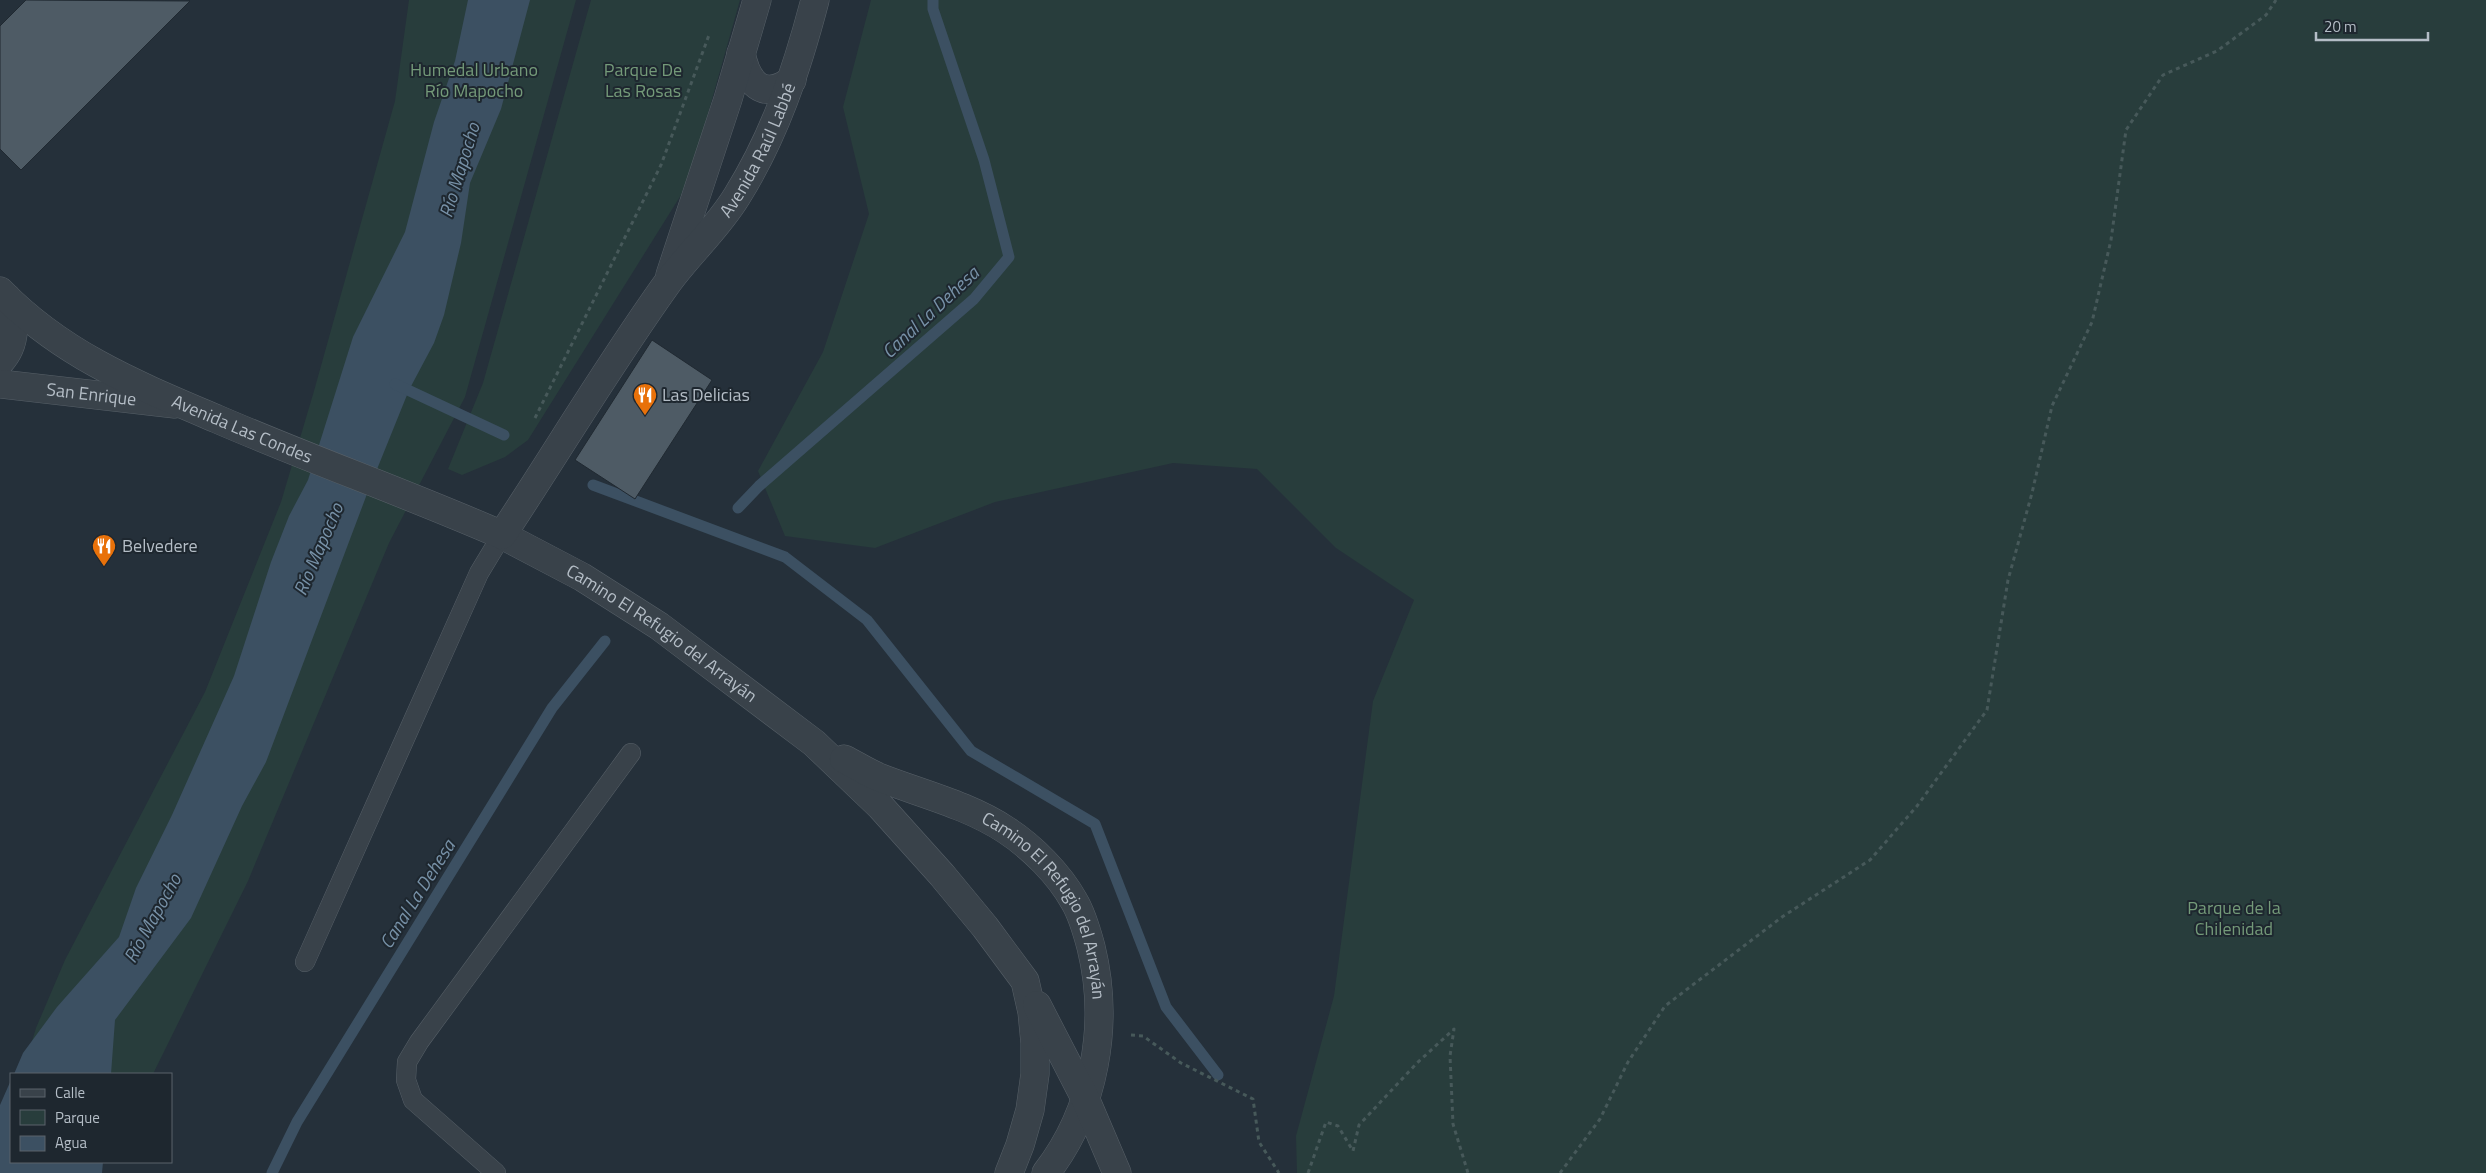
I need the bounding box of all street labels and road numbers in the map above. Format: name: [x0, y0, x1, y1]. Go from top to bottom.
street label: Avenida Raúl Labbé: [713, 79, 802, 223]
street label: San Enrique: [45, 375, 138, 412]
street label: Avenida Las Condes: [168, 387, 317, 470]
street label: Camino El Refugio del Arrayán: [562, 557, 763, 709]
street label: Camino El Refugio del Arrayán: [977, 805, 1113, 1000]

